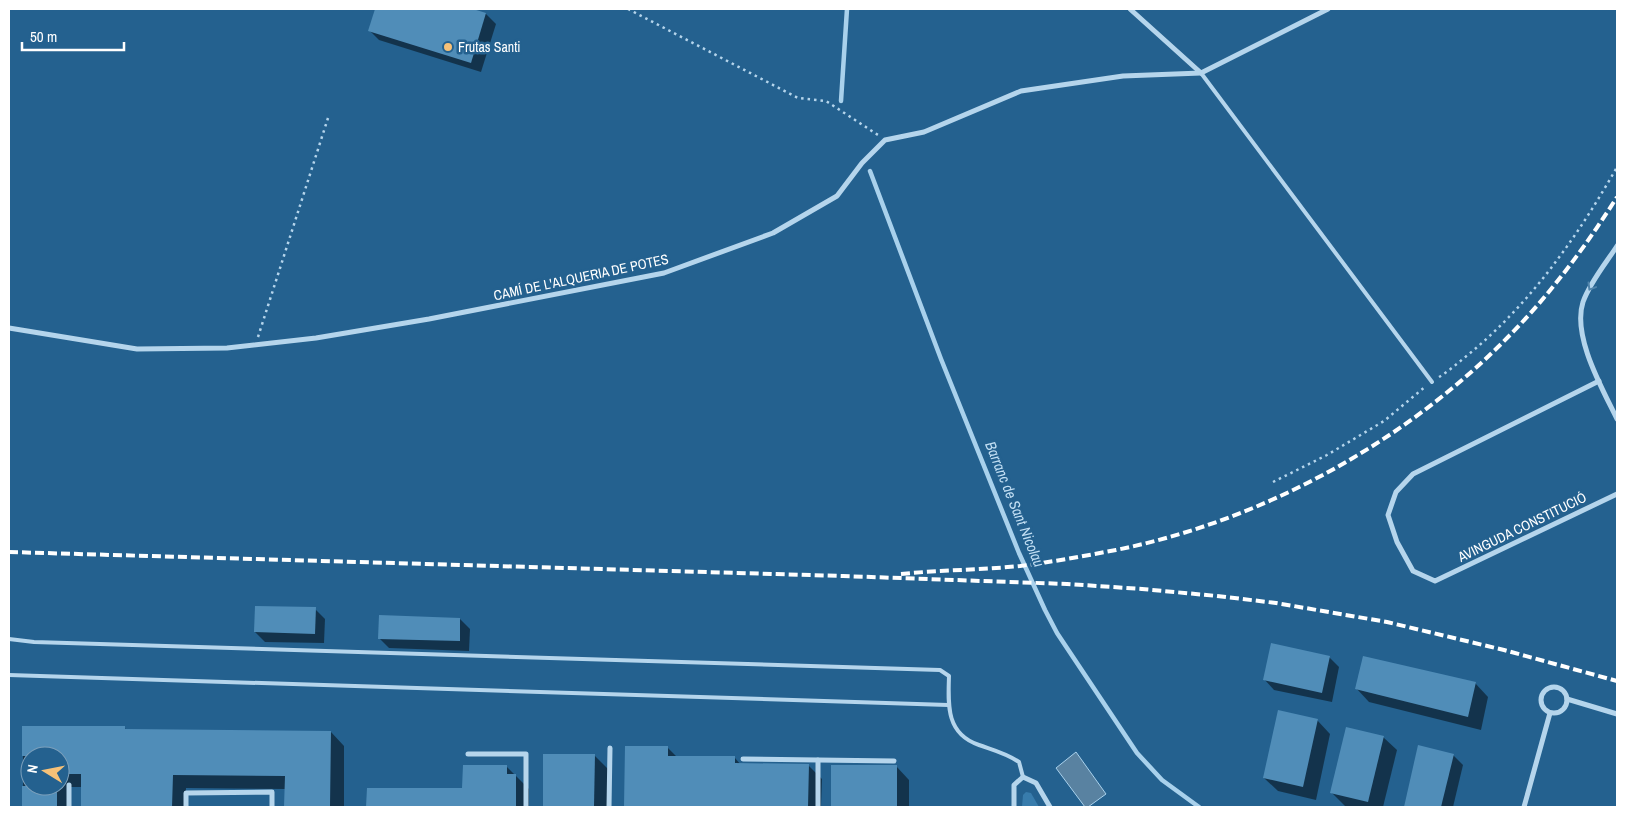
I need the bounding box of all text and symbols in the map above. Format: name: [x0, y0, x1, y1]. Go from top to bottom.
scale bar: [22, 20, 125, 52]
text: 50 m: [30, 26, 57, 47]
place label: Frutas Santi: [458, 38, 521, 56]
marker: Frutas Santi: [442, 41, 454, 53]
street label: CAMÍ DE L'ALQUERIA DE POTES: [492, 250, 670, 304]
one-way arrow: [1588, 281, 1598, 290]
water label: Barranc de Sant Nicolau: [980, 438, 1050, 570]
street label: AVINGUDA CONSTITUCIÓ: [1454, 488, 1589, 566]
north arrow: [20, 746, 70, 796]
text: N: [23, 763, 42, 774]

